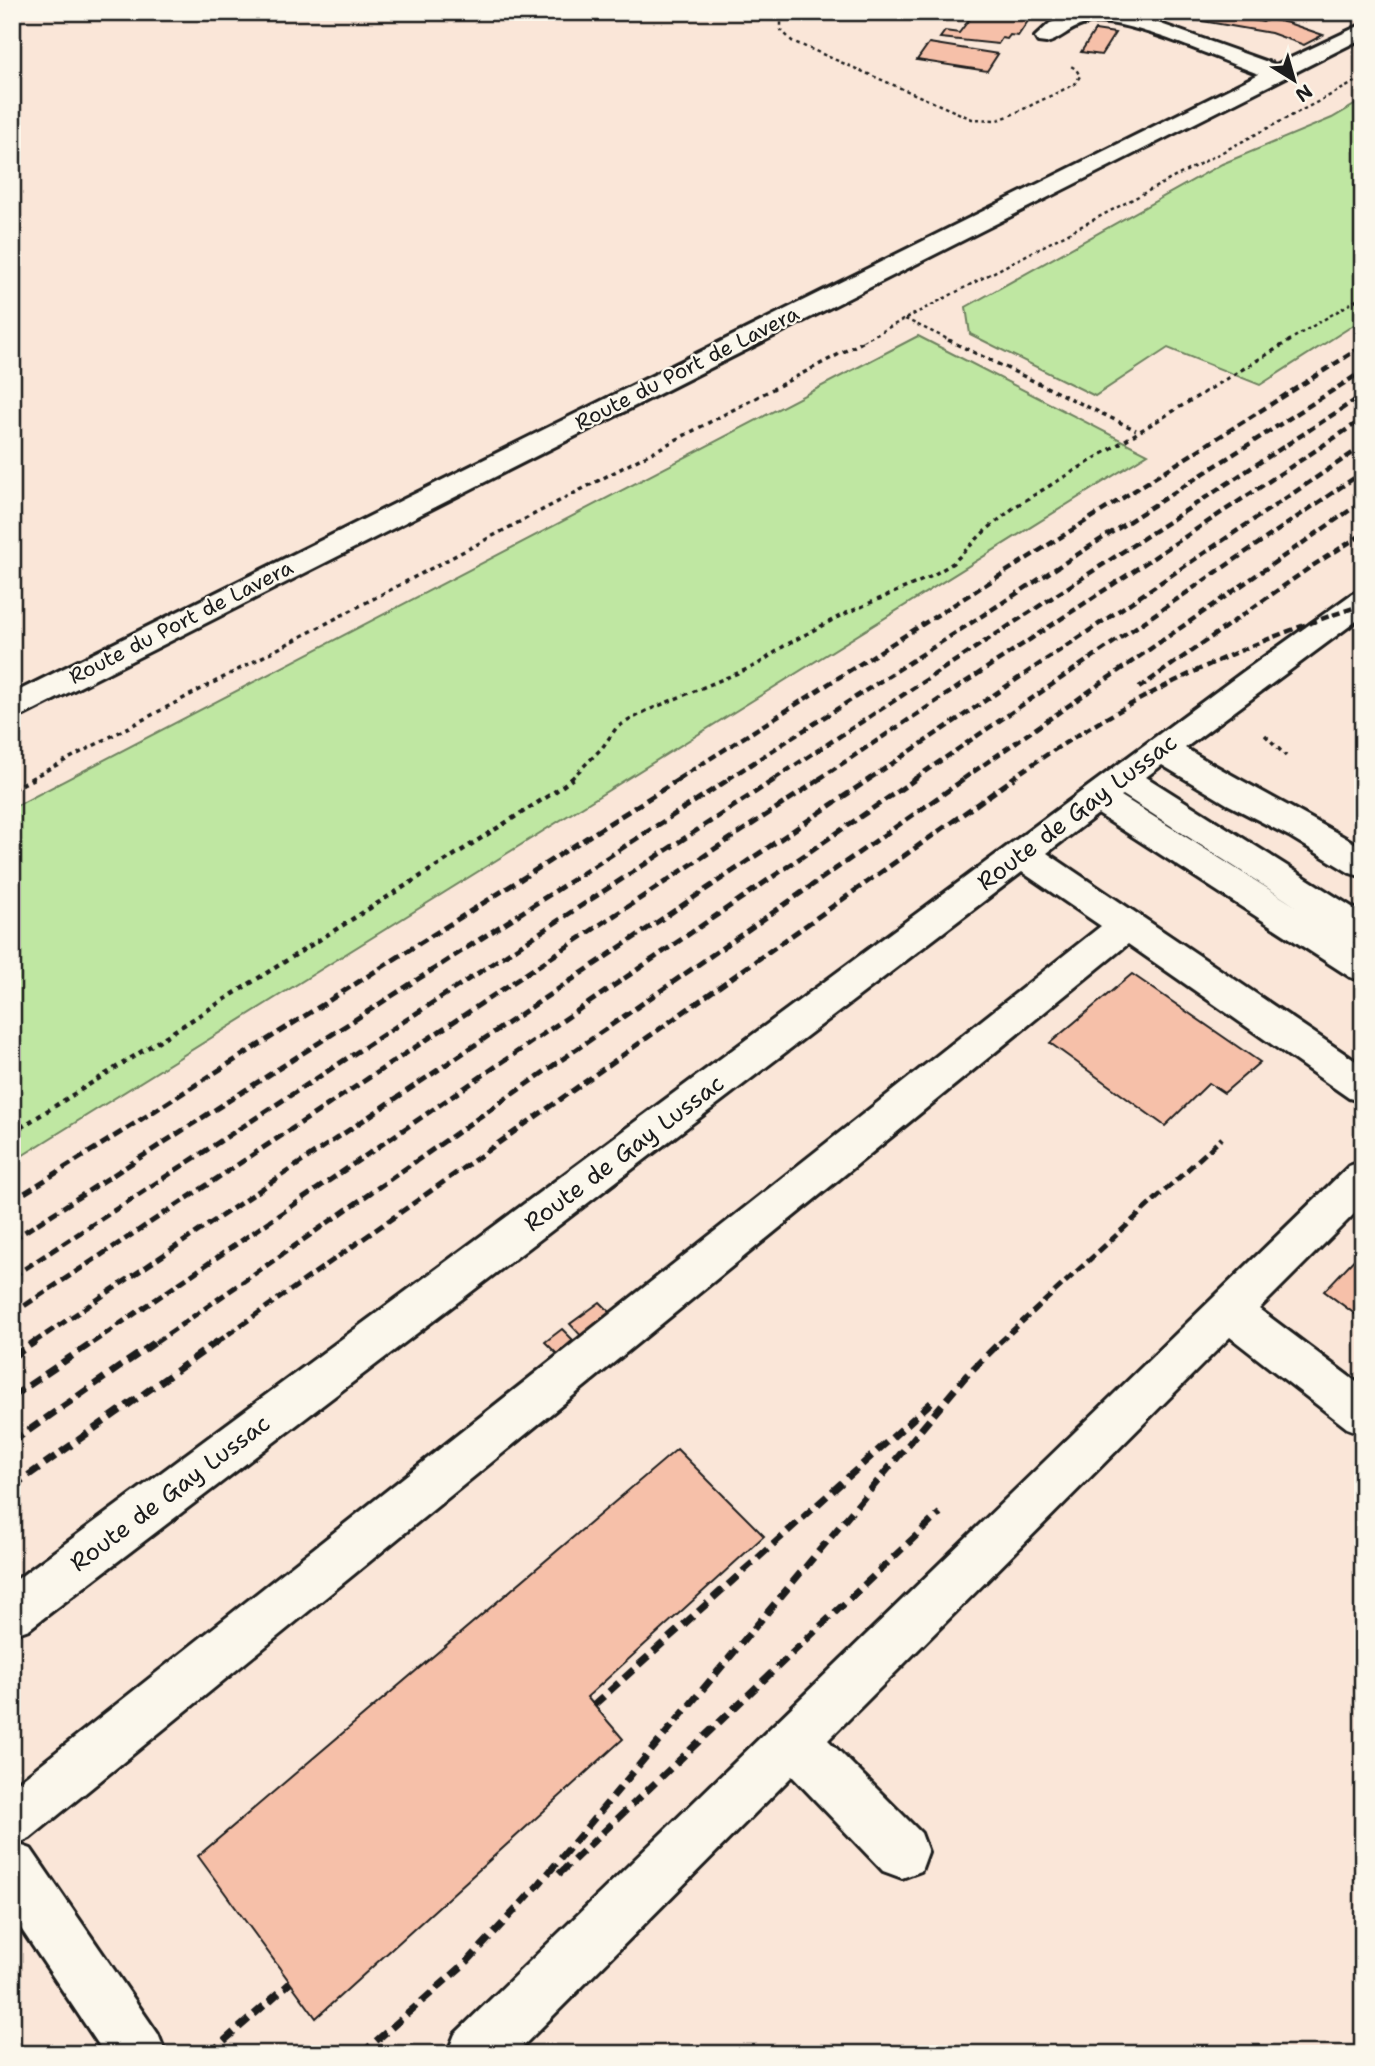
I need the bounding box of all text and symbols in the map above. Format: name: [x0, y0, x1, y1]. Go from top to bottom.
north arrow: [1260, 46, 1330, 116]
text: N: [1290, 79, 1317, 108]
street label: Route du Port de Lavera: [570, 299, 804, 437]
street label: Route du Port de Lavera: [64, 553, 298, 691]
street label: Route de Gay Lussac: [970, 726, 1184, 898]
street label: Route de Gay Lussac: [517, 1067, 731, 1239]
street label: Route de Gay Lussac: [63, 1407, 277, 1579]

